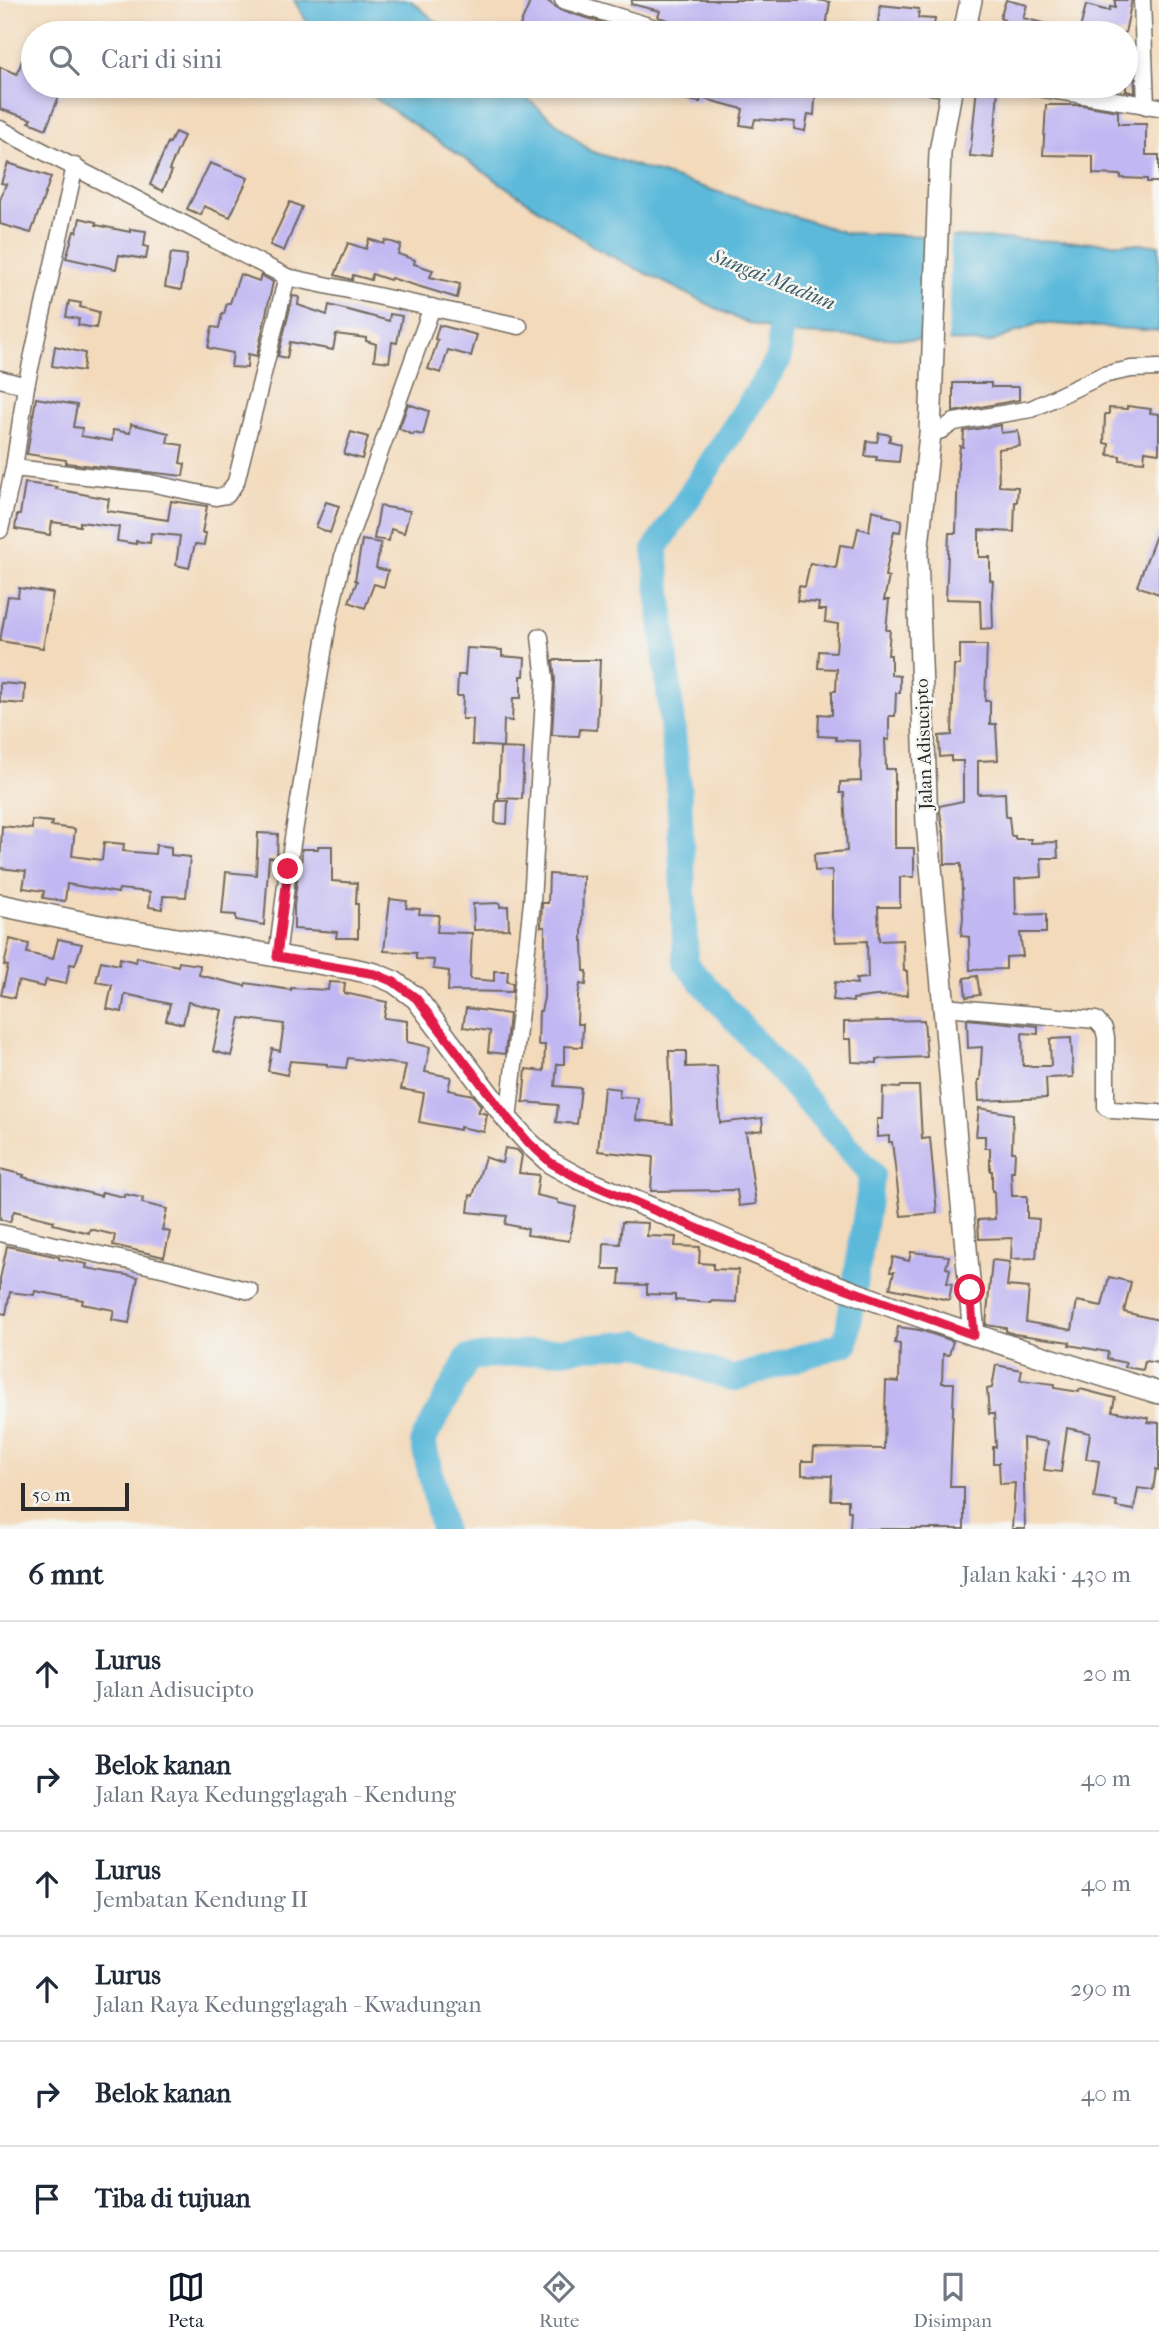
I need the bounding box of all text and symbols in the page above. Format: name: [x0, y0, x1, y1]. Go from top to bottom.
search box: [21, 21, 1138, 98]
icon: search: [45, 41, 83, 79]
text: Cari di sini: [101, 44, 222, 75]
water label: Sungai Madiun: [706, 243, 839, 315]
street label: Jalan Adisucipto: [911, 678, 937, 812]
route end: [272, 853, 303, 884]
route start: [954, 1274, 985, 1305]
scale bar: [21, 1480, 130, 1512]
text: 50 m: [32, 1484, 71, 1506]
text: 6 mnt: [28, 1557, 104, 1592]
text: Jalan kaki · 430 m: [962, 1561, 1131, 1588]
text: Lurus: [95, 1645, 161, 1676]
icon: ahead: [28, 1655, 66, 1693]
text: 20 m: [1082, 1660, 1131, 1687]
text: Jalan Adisucipto: [95, 1676, 254, 1703]
text: Belok kanan: [95, 1750, 231, 1781]
icon: right: [28, 1760, 66, 1798]
text: 40 m: [1081, 1765, 1131, 1792]
text: Jalan Raya Kedungglagah - Kendung: [95, 1781, 456, 1808]
text: Lurus: [95, 1855, 161, 1886]
icon: ahead: [28, 1865, 66, 1903]
text: 40 m: [1081, 1870, 1131, 1897]
text: Jembatan Kendung II: [95, 1886, 308, 1913]
text: Lurus: [95, 1960, 161, 1991]
icon: ahead: [28, 1970, 66, 2008]
text: 290 m: [1070, 1975, 1131, 2002]
text: Jalan Raya Kedungglagah - Kwadungan: [95, 1991, 482, 2018]
icon: right: [28, 2075, 66, 2113]
text: Belok kanan: [95, 2078, 231, 2109]
text: 40 m: [1081, 2080, 1131, 2107]
icon: arrive: [28, 2180, 66, 2218]
text: Tiba di tujuan: [95, 2183, 251, 2214]
tab: Peta: [167, 2268, 205, 2332]
tab: Rute: [539, 2268, 579, 2332]
tab: Disimpan: [913, 2268, 992, 2332]

